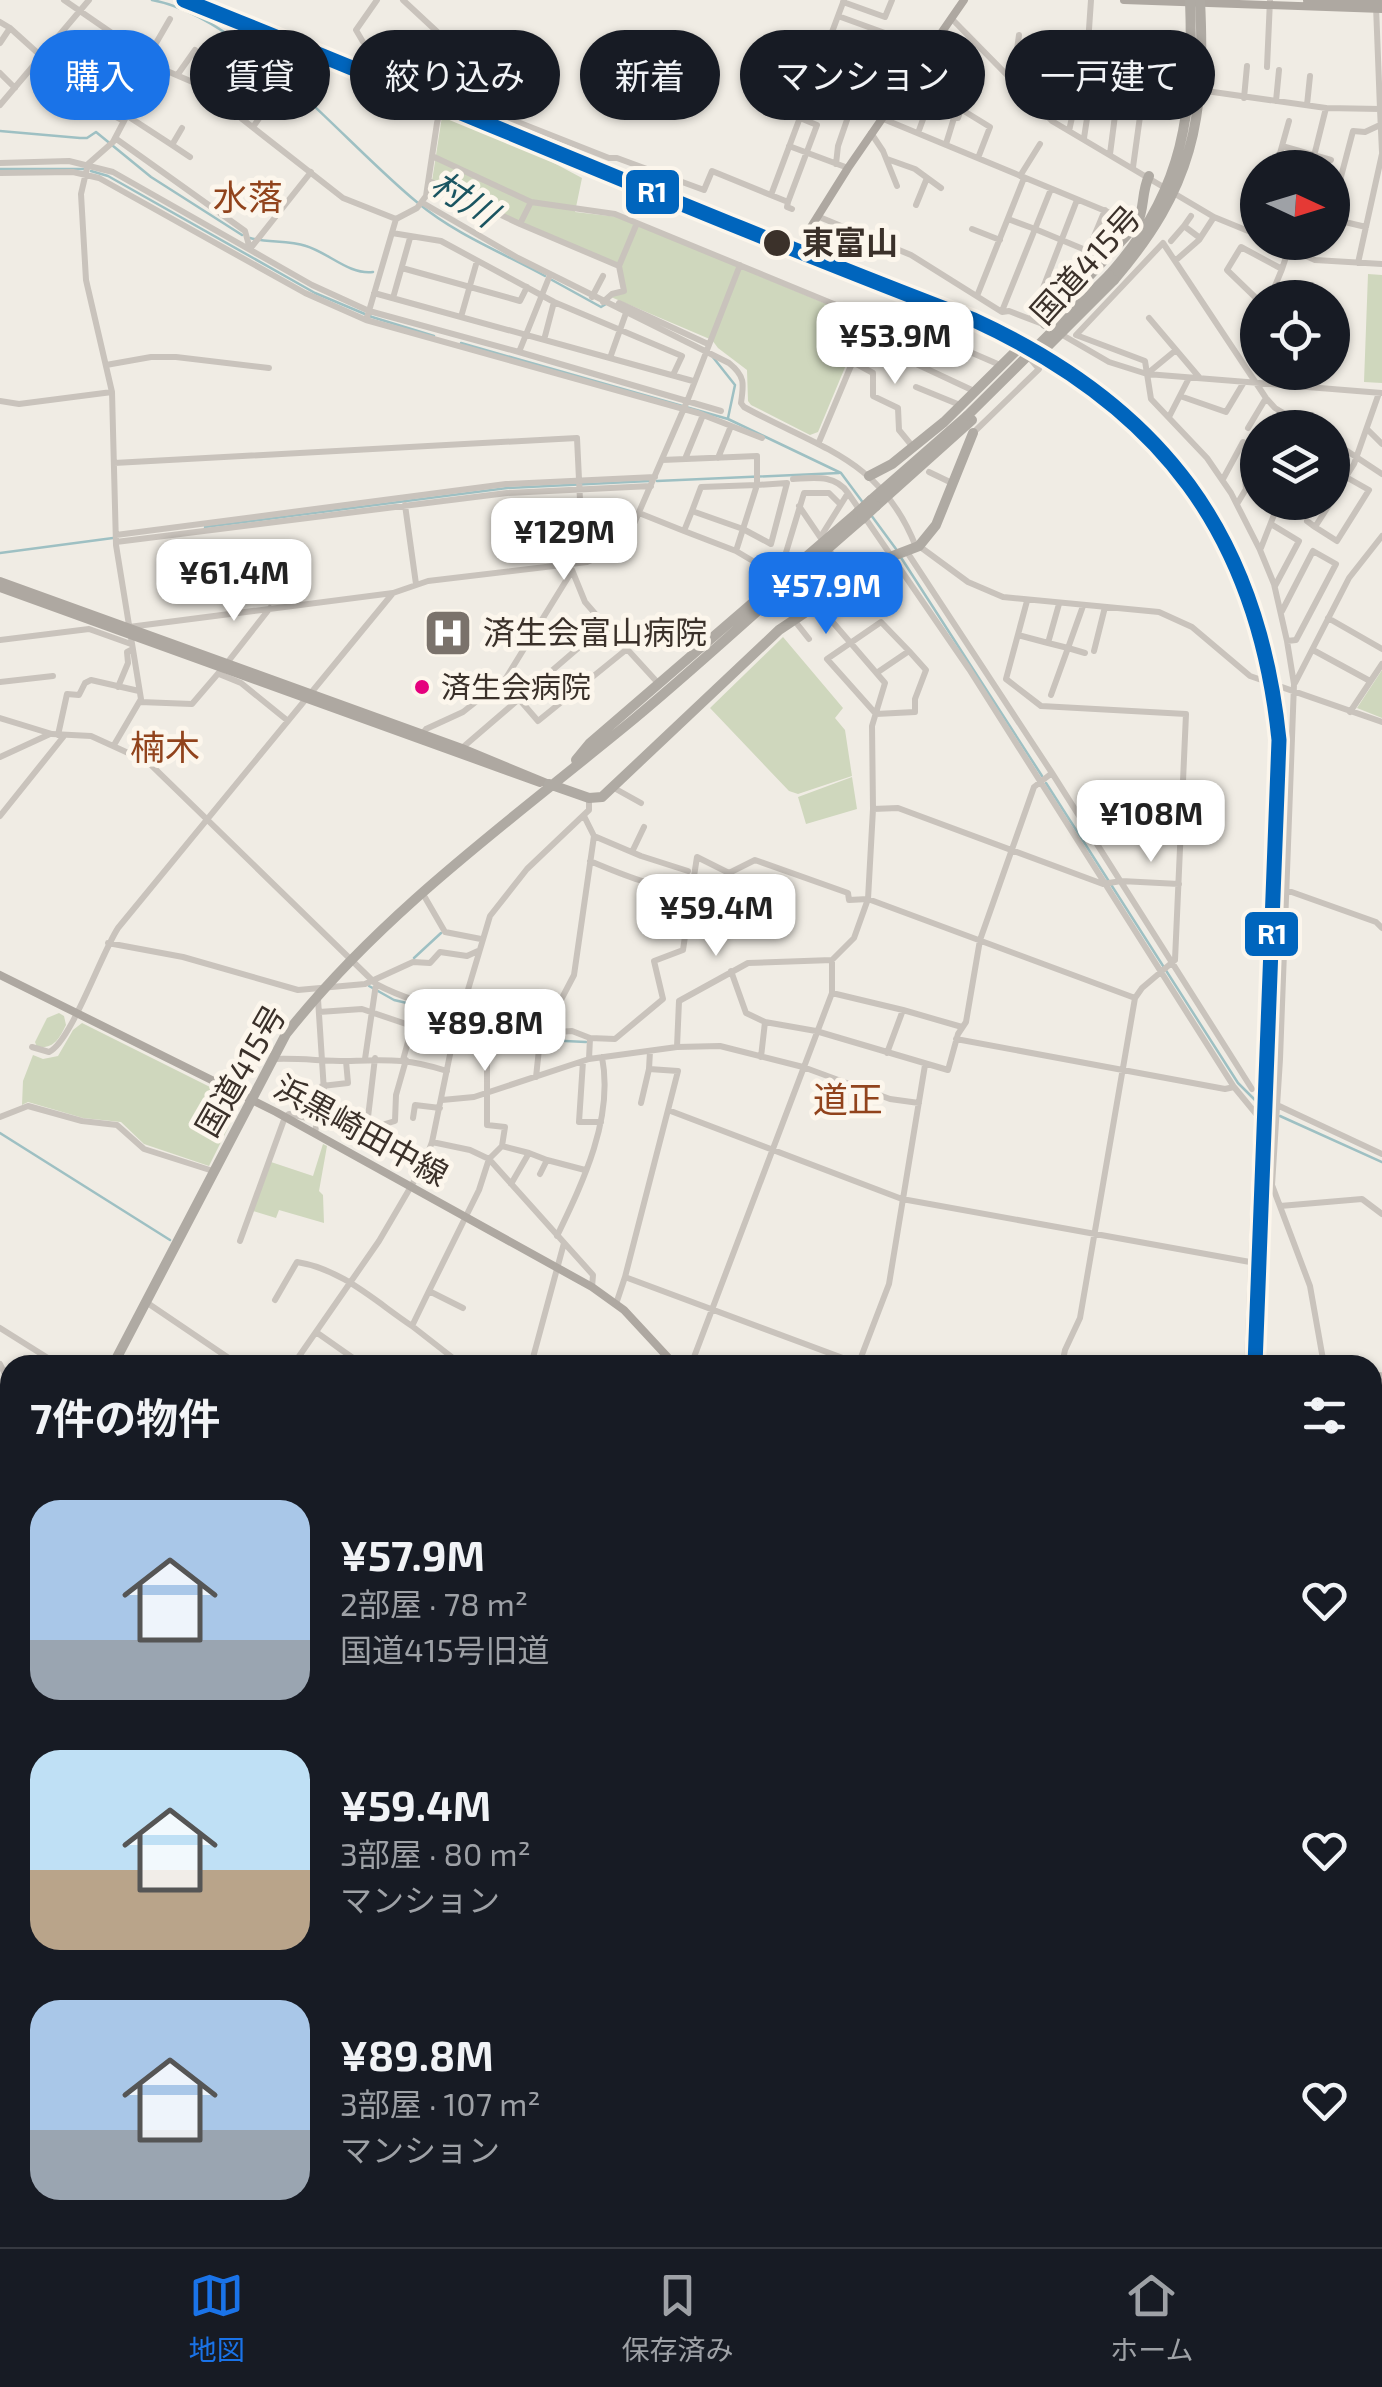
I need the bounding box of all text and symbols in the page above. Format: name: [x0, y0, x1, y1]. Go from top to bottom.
chip: 購入: [30, 30, 170, 120]
chip: 賃貸: [190, 30, 330, 120]
chip: 絞り込み: [350, 30, 560, 120]
chip: 新着: [580, 30, 720, 120]
chip: マンション: [740, 30, 985, 120]
chip: 一戸建て: [1005, 30, 1215, 120]
north arrow: [1240, 150, 1350, 260]
map controls: [1240, 150, 1350, 520]
water label: 村川: [424, 161, 509, 236]
line badge: R1: [624, 168, 681, 216]
text: R1: [637, 174, 667, 208]
district label: 水落: [213, 175, 283, 217]
street label: 国道415号: [1022, 197, 1147, 330]
place label: 東富山: [802, 222, 898, 260]
marker: 東富山: [761, 227, 793, 259]
button: locate: [1240, 280, 1350, 390]
pin: ¥53.9M: [814, 302, 976, 387]
text: ¥53.9M: [838, 315, 952, 353]
button: layers: [1240, 410, 1350, 520]
pin: ¥129M: [494, 498, 634, 583]
text: ¥129M: [513, 511, 615, 549]
pin: ¥61.4M: [153, 539, 315, 624]
text: ¥61.4M: [178, 552, 290, 590]
pin: ¥57.9M: [745, 552, 907, 637]
text: ¥57.9M: [771, 565, 881, 603]
hospital icon: 済生会富山病院: [422, 607, 474, 659]
place label: 済生会富山病院: [483, 612, 707, 650]
place label: 済生会病院: [441, 668, 591, 704]
marker: 済生会病院: [412, 677, 432, 697]
district label: 楠木: [130, 725, 200, 767]
pin: ¥108M: [1081, 780, 1221, 865]
text: ¥108M: [1099, 793, 1203, 831]
pin: ¥59.4M: [635, 874, 797, 959]
text: ¥59.4M: [658, 887, 774, 925]
line badge: R1: [1243, 910, 1300, 958]
text: R1: [1257, 916, 1287, 950]
pin: ¥89.8M: [404, 989, 566, 1074]
street label: 国道415号: [186, 997, 292, 1143]
text: ¥89.8M: [426, 1002, 544, 1040]
street label: 浜黒崎田中線: [269, 1066, 455, 1192]
district label: 道正: [813, 1077, 883, 1119]
icon: filters: [1297, 1388, 1352, 1443]
text: 7件の物件: [30, 1392, 220, 1442]
text: ¥57.9M: [340, 1529, 485, 1579]
icon: home: [110, 1540, 230, 1660]
icon: heart: [1297, 1573, 1352, 1628]
text: 2部屋 · 78 m²: [340, 1584, 528, 1622]
text: 国道415号旧道: [340, 1630, 550, 1668]
text: ¥59.4M: [340, 1779, 491, 1829]
icon: home: [110, 1790, 230, 1910]
icon: heart: [1297, 1823, 1352, 1878]
text: 3部屋 · 80 m²: [340, 1834, 531, 1872]
text: マンション: [340, 1880, 500, 1918]
text: ¥89.8M: [340, 2029, 494, 2079]
icon: home: [110, 2040, 230, 2160]
icon: heart: [1297, 2073, 1352, 2128]
text: 3部屋 · 107 m²: [340, 2084, 540, 2122]
text: マンション: [340, 2130, 500, 2168]
tab: 地図: [188, 2268, 244, 2368]
tab: 保存済み: [621, 2268, 733, 2368]
tab: ホーム: [1110, 2268, 1194, 2368]

